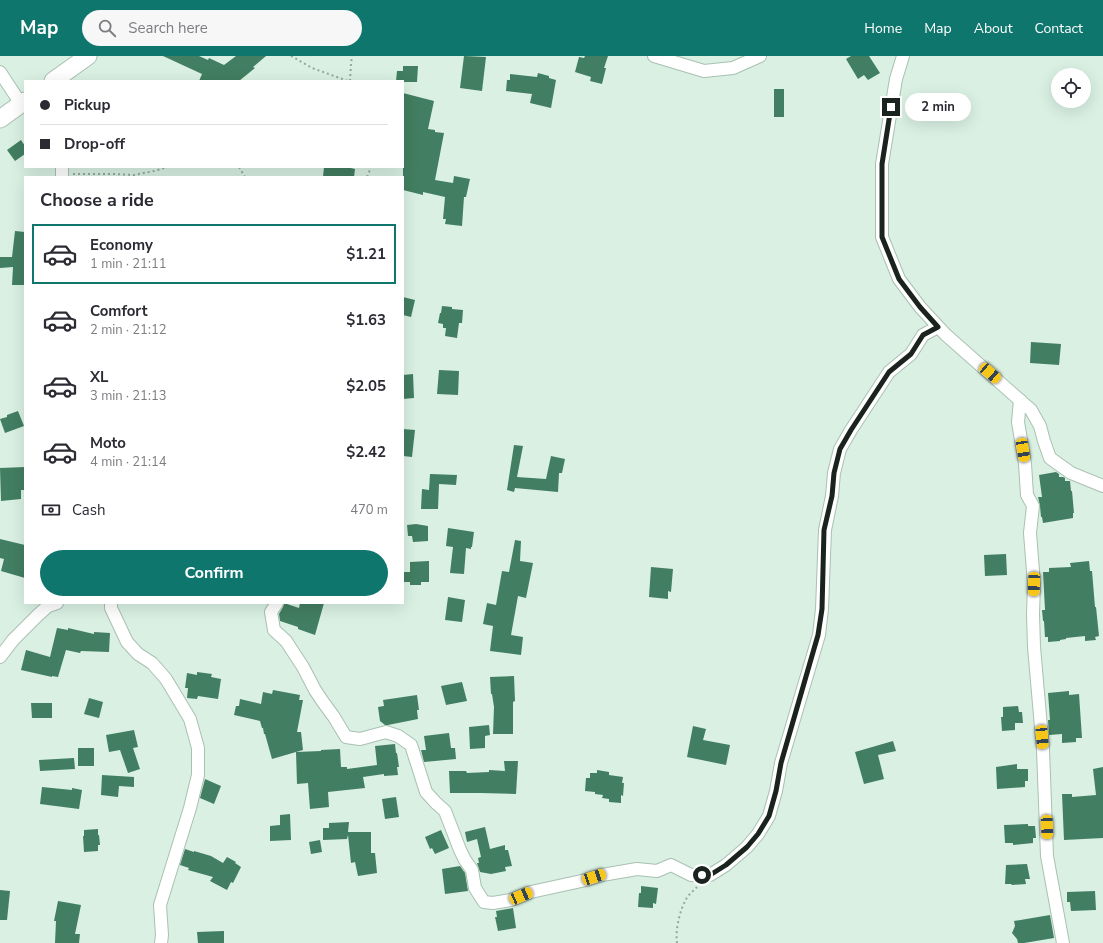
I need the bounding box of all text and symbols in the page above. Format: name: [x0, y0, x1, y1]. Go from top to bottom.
search box: [82, 10, 362, 46]
text: Map: [20, 15, 58, 41]
icon: search: [96, 17, 118, 39]
text: Search here: [128, 18, 208, 38]
text: Home: [864, 19, 902, 38]
text: Map: [924, 19, 952, 38]
text: About: [974, 19, 1013, 38]
text: Contact: [1035, 19, 1083, 38]
map controls: [1051, 68, 1091, 108]
button: locate: [1051, 68, 1091, 108]
callout: 2 min: [905, 93, 971, 121]
text: Pickup: [64, 95, 110, 115]
route end: [882, 98, 900, 116]
text: 2 min: [921, 98, 955, 116]
text: Drop-off: [64, 134, 125, 154]
text: Choose a ride: [40, 188, 154, 212]
text: Economy: [90, 235, 153, 255]
icon: car: [42, 236, 78, 272]
text: $1.21: [346, 244, 386, 264]
text: 1 min · 21:11: [90, 255, 166, 273]
text: Comfort: [90, 301, 147, 321]
icon: car: [42, 302, 78, 338]
text: $1.63: [346, 310, 386, 330]
text: 2 min · 21:12: [90, 321, 166, 339]
car: [977, 361, 1003, 385]
text: XL: [90, 367, 109, 387]
icon: car: [42, 368, 78, 404]
text: $2.05: [346, 376, 386, 396]
text: 3 min · 21:13: [90, 387, 166, 405]
text: Moto: [90, 433, 126, 453]
icon: car: [42, 434, 78, 470]
car: [1015, 437, 1031, 463]
text: $2.42: [346, 442, 386, 462]
text: 4 min · 21:14: [90, 453, 166, 471]
icon: cash: [40, 499, 62, 521]
text: Cash: [72, 500, 106, 520]
text: 470 m: [350, 501, 388, 519]
button: Confirm: [40, 550, 388, 596]
car: [1028, 572, 1040, 596]
car: [1035, 725, 1049, 749]
car: [1041, 815, 1053, 839]
route start: [693, 866, 711, 884]
car: [581, 868, 607, 886]
car: [508, 886, 534, 906]

